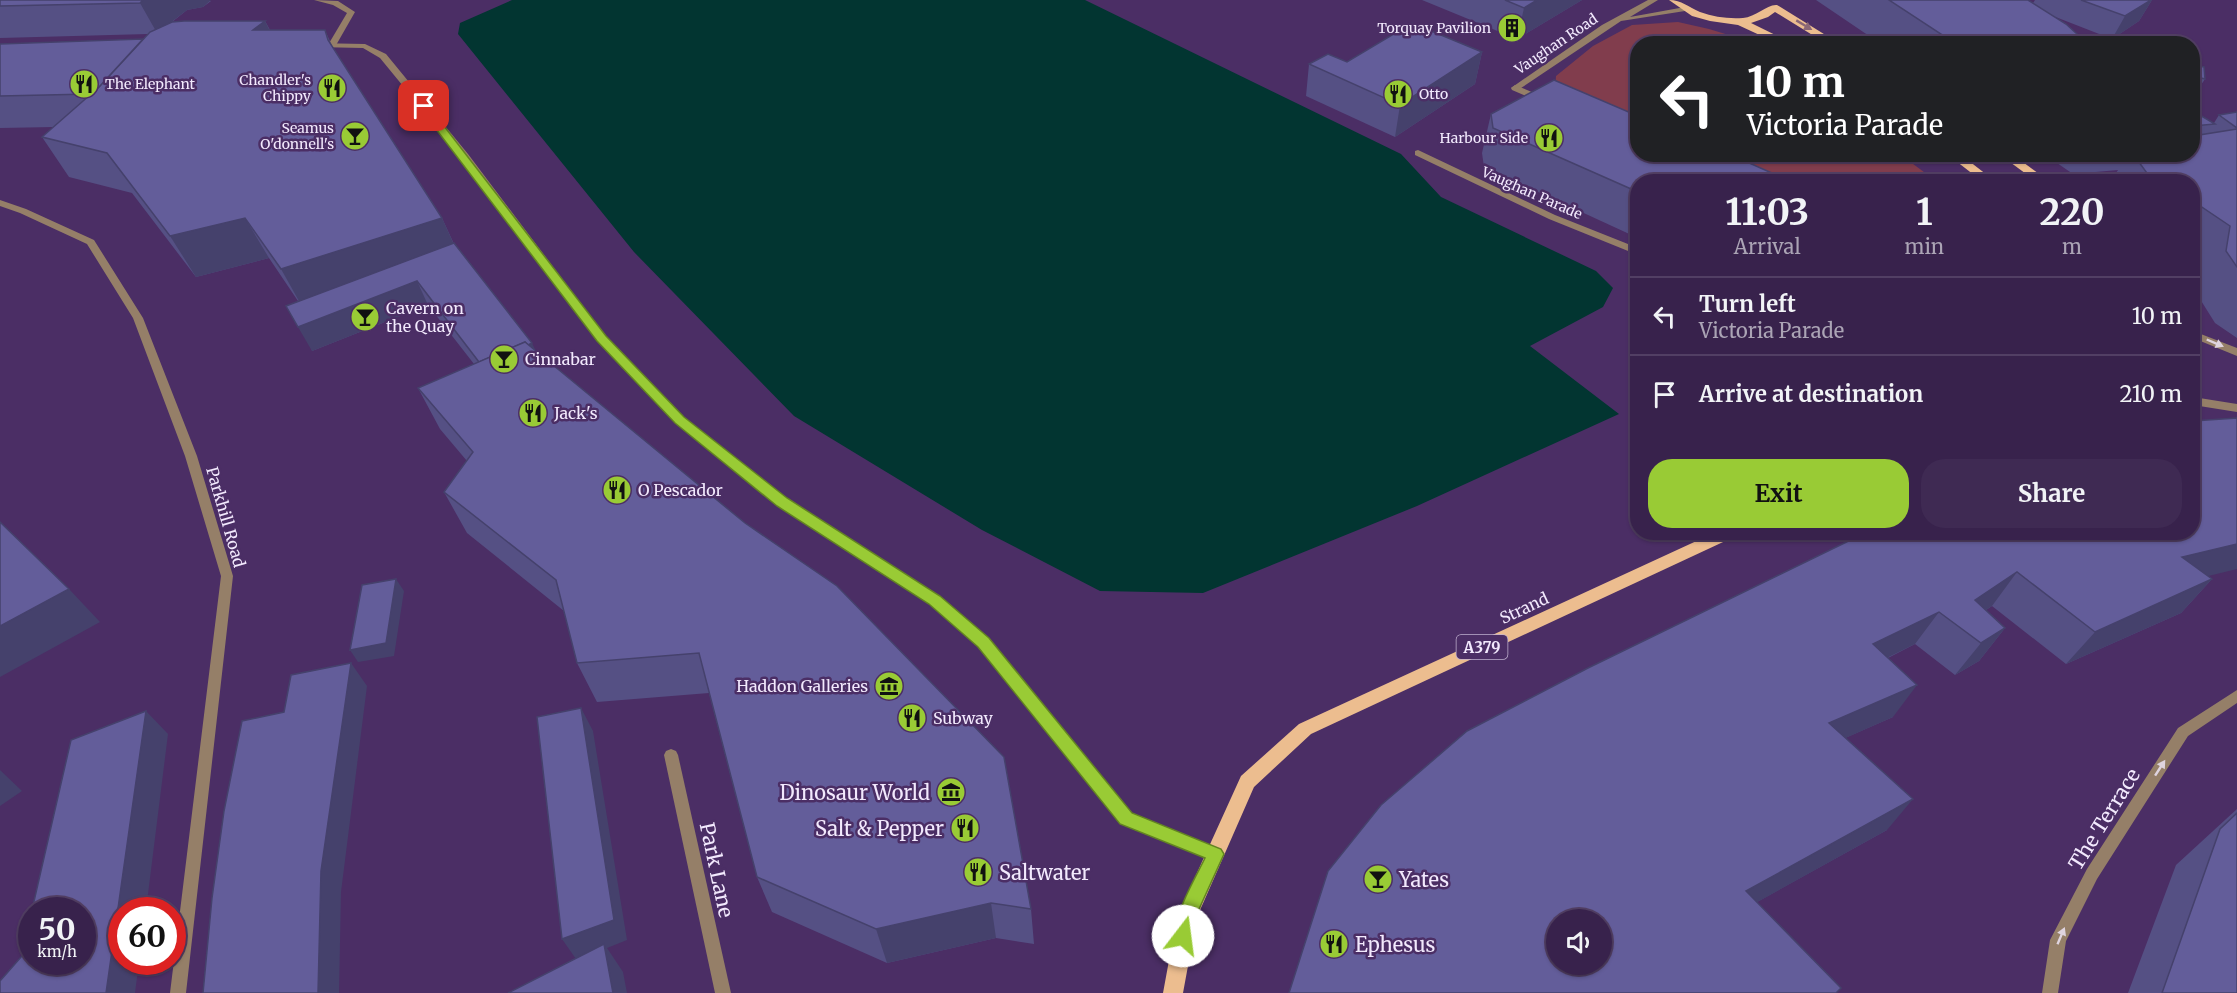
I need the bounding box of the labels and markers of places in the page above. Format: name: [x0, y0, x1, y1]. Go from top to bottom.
building icon: Torquay Pavilion: [1496, 12, 1528, 44]
place label: Torquay Pavilion: [1377, 19, 1491, 37]
restaurant icon: The Elephant: [68, 68, 100, 100]
place label: Chandler's Chippy: [239, 71, 312, 105]
restaurant icon: Chandler's Chippy: [316, 72, 348, 104]
place label: The Elephant: [105, 75, 195, 93]
restaurant icon: Otto: [1382, 78, 1414, 110]
pin: [398, 80, 449, 131]
place label: Otto: [1419, 85, 1448, 103]
place label: Seamus O'donnell's: [260, 119, 334, 153]
bar icon: Seamus O'donnell's: [339, 120, 371, 152]
restaurant icon: Harbour Side: [1533, 122, 1565, 154]
place label: Harbour Side: [1440, 129, 1528, 147]
place label: Cavern on the Quay: [386, 298, 464, 336]
bar icon: Cavern on the Quay: [349, 301, 381, 333]
bar icon: Cinnabar: [488, 343, 520, 375]
place label: Cinnabar: [525, 349, 596, 369]
restaurant icon: Jack's: [517, 397, 549, 429]
place label: Jack's: [553, 403, 598, 423]
restaurant icon: O Pescador: [601, 474, 633, 506]
place label: O Pescador: [638, 480, 723, 500]
museum icon: Haddon Galleries: [873, 670, 905, 702]
place label: Haddon Galleries: [736, 676, 868, 696]
restaurant icon: Subway: [896, 702, 928, 734]
place label: Subway: [933, 708, 993, 728]
museum icon: Dinosaur World: [935, 776, 967, 808]
place label: Dinosaur World: [780, 780, 930, 805]
restaurant icon: Salt & Pepper: [949, 812, 981, 844]
place label: Salt & Pepper: [815, 816, 944, 841]
restaurant icon: Saltwater: [962, 856, 994, 888]
place label: Saltwater: [999, 860, 1090, 885]
bar icon: Yates: [1362, 863, 1394, 895]
place label: Yates: [1398, 867, 1449, 892]
restaurant icon: Ephesus: [1318, 928, 1350, 960]
place label: Ephesus: [1355, 932, 1435, 957]

